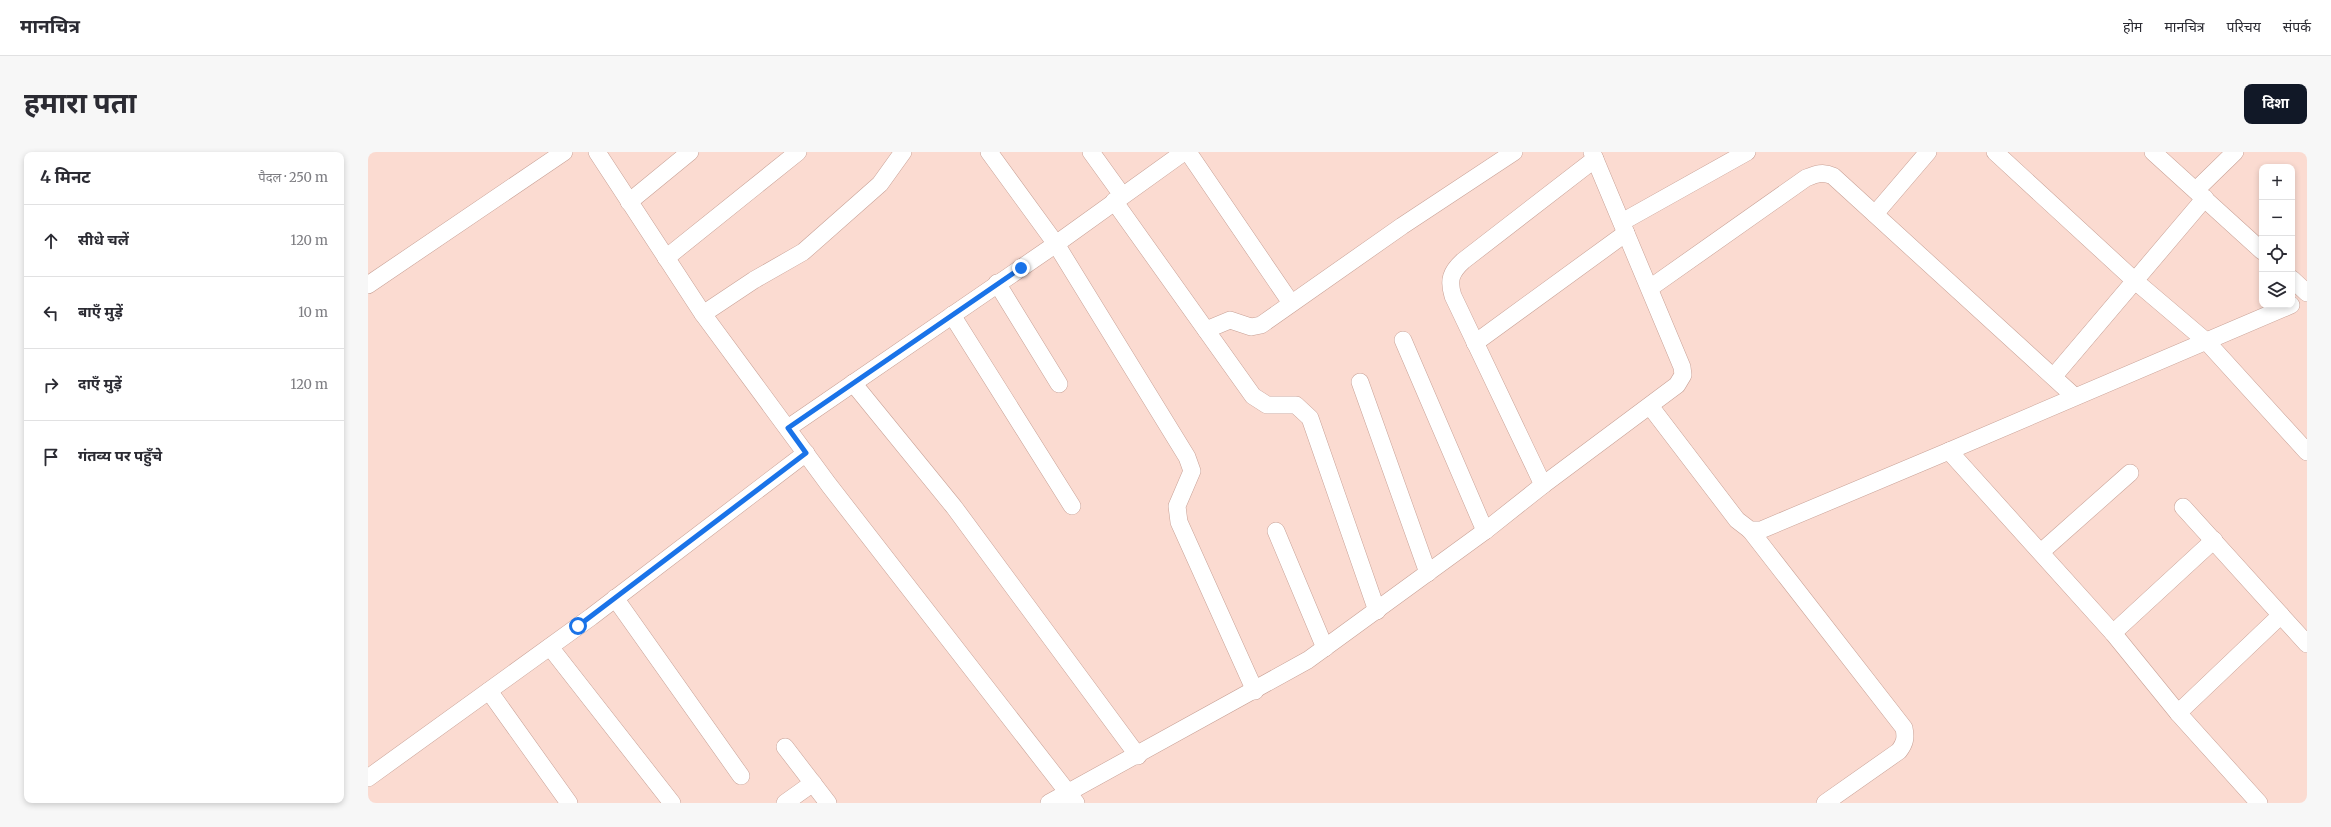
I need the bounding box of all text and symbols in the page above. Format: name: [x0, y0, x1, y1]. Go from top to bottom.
text: मानचित्र: [20, 14, 80, 38]
text: होम: [2123, 18, 2142, 36]
text: मानचित्र: [2164, 18, 2205, 36]
text: परिचय: [2227, 18, 2261, 36]
text: संपर्क: [2283, 18, 2311, 36]
button: दिशा: [2244, 84, 2307, 124]
text: हमारा पता: [24, 85, 136, 121]
map controls: [2259, 164, 2295, 308]
button: +: [2259, 164, 2295, 200]
text: 4 मिनट: [40, 166, 91, 188]
text: पैदल · 250 m: [258, 169, 328, 186]
button: −: [2259, 200, 2295, 236]
icon: ahead: [40, 230, 62, 252]
text: सीधे चलें: [78, 230, 129, 249]
text: 120 m: [290, 232, 328, 249]
button: locate: [2259, 236, 2295, 272]
route end: [1012, 259, 1030, 277]
button: layers: [2259, 272, 2295, 308]
icon: left: [40, 302, 62, 324]
text: बाएँ मुड़ें: [78, 302, 123, 321]
text: 10 m: [298, 304, 328, 321]
icon: right: [40, 374, 62, 396]
text: दाएँ मुड़ें: [78, 374, 122, 393]
text: 120 m: [290, 376, 328, 393]
icon: arrive: [40, 446, 62, 468]
text: गंतव्य पर पहुँचे: [78, 446, 162, 465]
route start: [569, 617, 587, 635]

